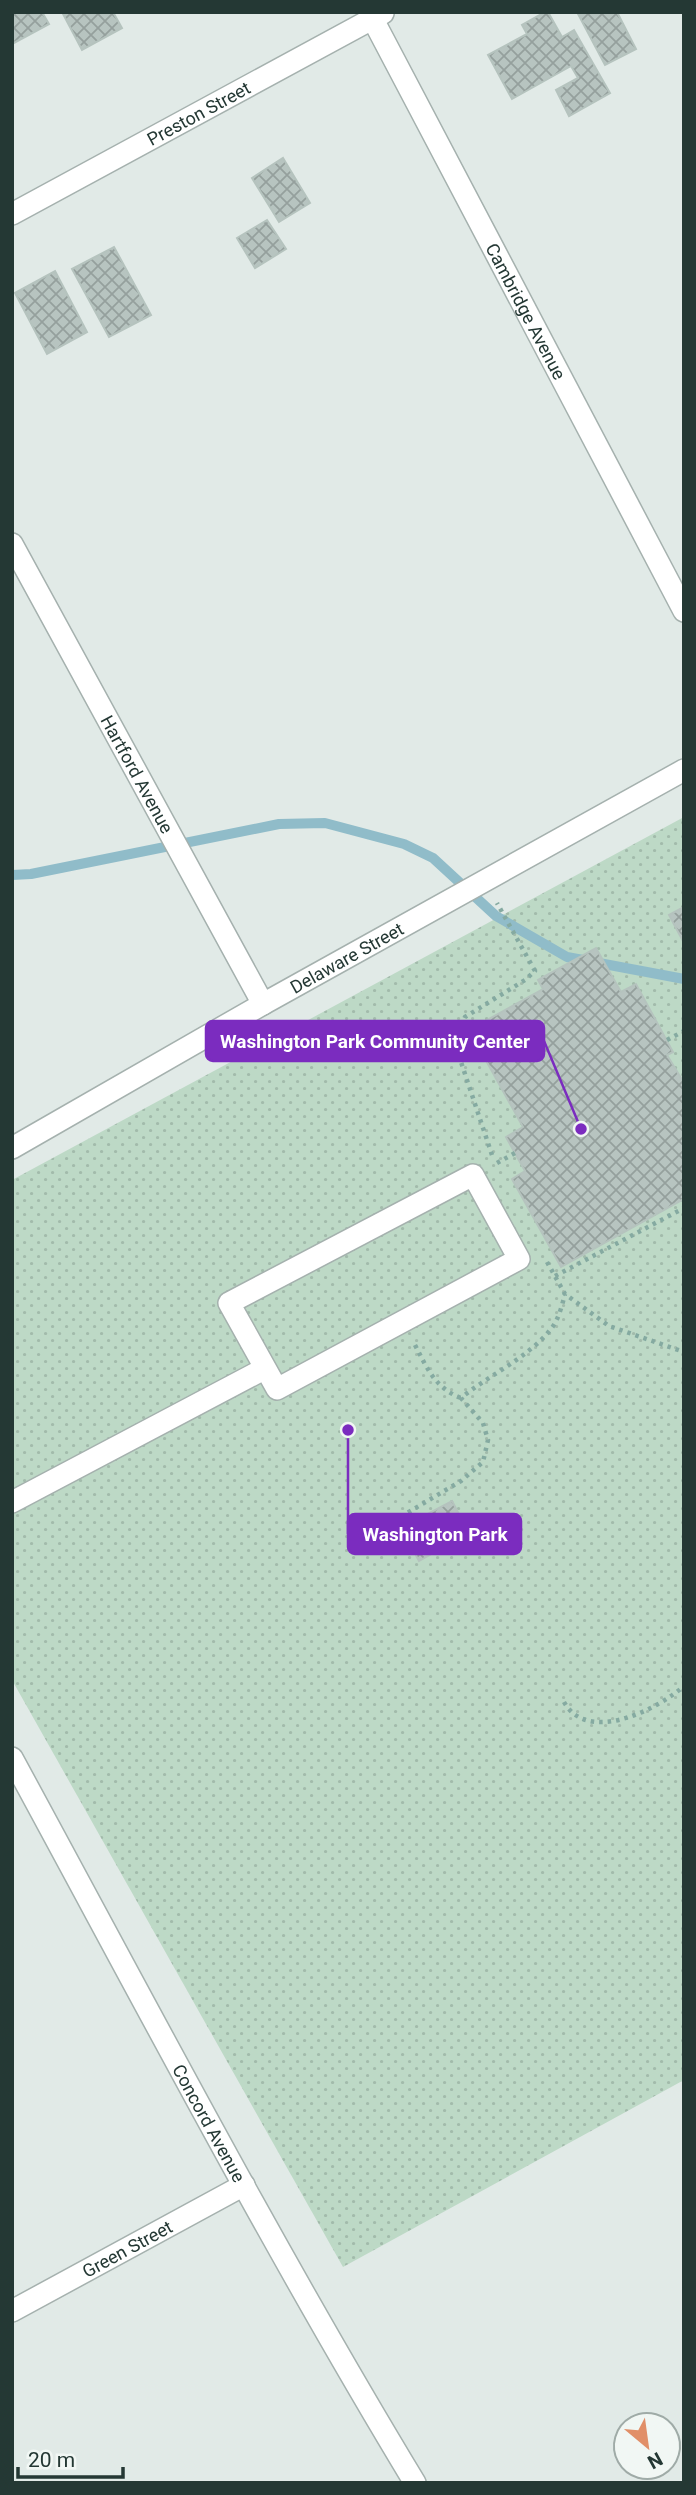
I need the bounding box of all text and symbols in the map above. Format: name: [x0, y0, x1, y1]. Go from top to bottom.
street label: Preston Street: [143, 77, 254, 149]
street label: Cambridge Avenue: [482, 239, 571, 383]
street label: Hartford Avenue: [97, 711, 178, 837]
street label: Delaware Street: [286, 918, 407, 997]
callout: Washington Park Community Center: [206, 1021, 544, 1061]
text: Washington Park Community Center: [220, 1030, 530, 1053]
callout: Washington Park: [348, 1514, 521, 1554]
text: Washington Park: [362, 1523, 508, 1546]
street label: Concord Avenue: [169, 2061, 250, 2186]
street label: Green Street: [79, 2216, 176, 2281]
north arrow: [612, 2411, 682, 2481]
scale bar: [18, 2436, 122, 2480]
text: N: [644, 2447, 666, 2474]
text: 20 m: [28, 2448, 75, 2472]

